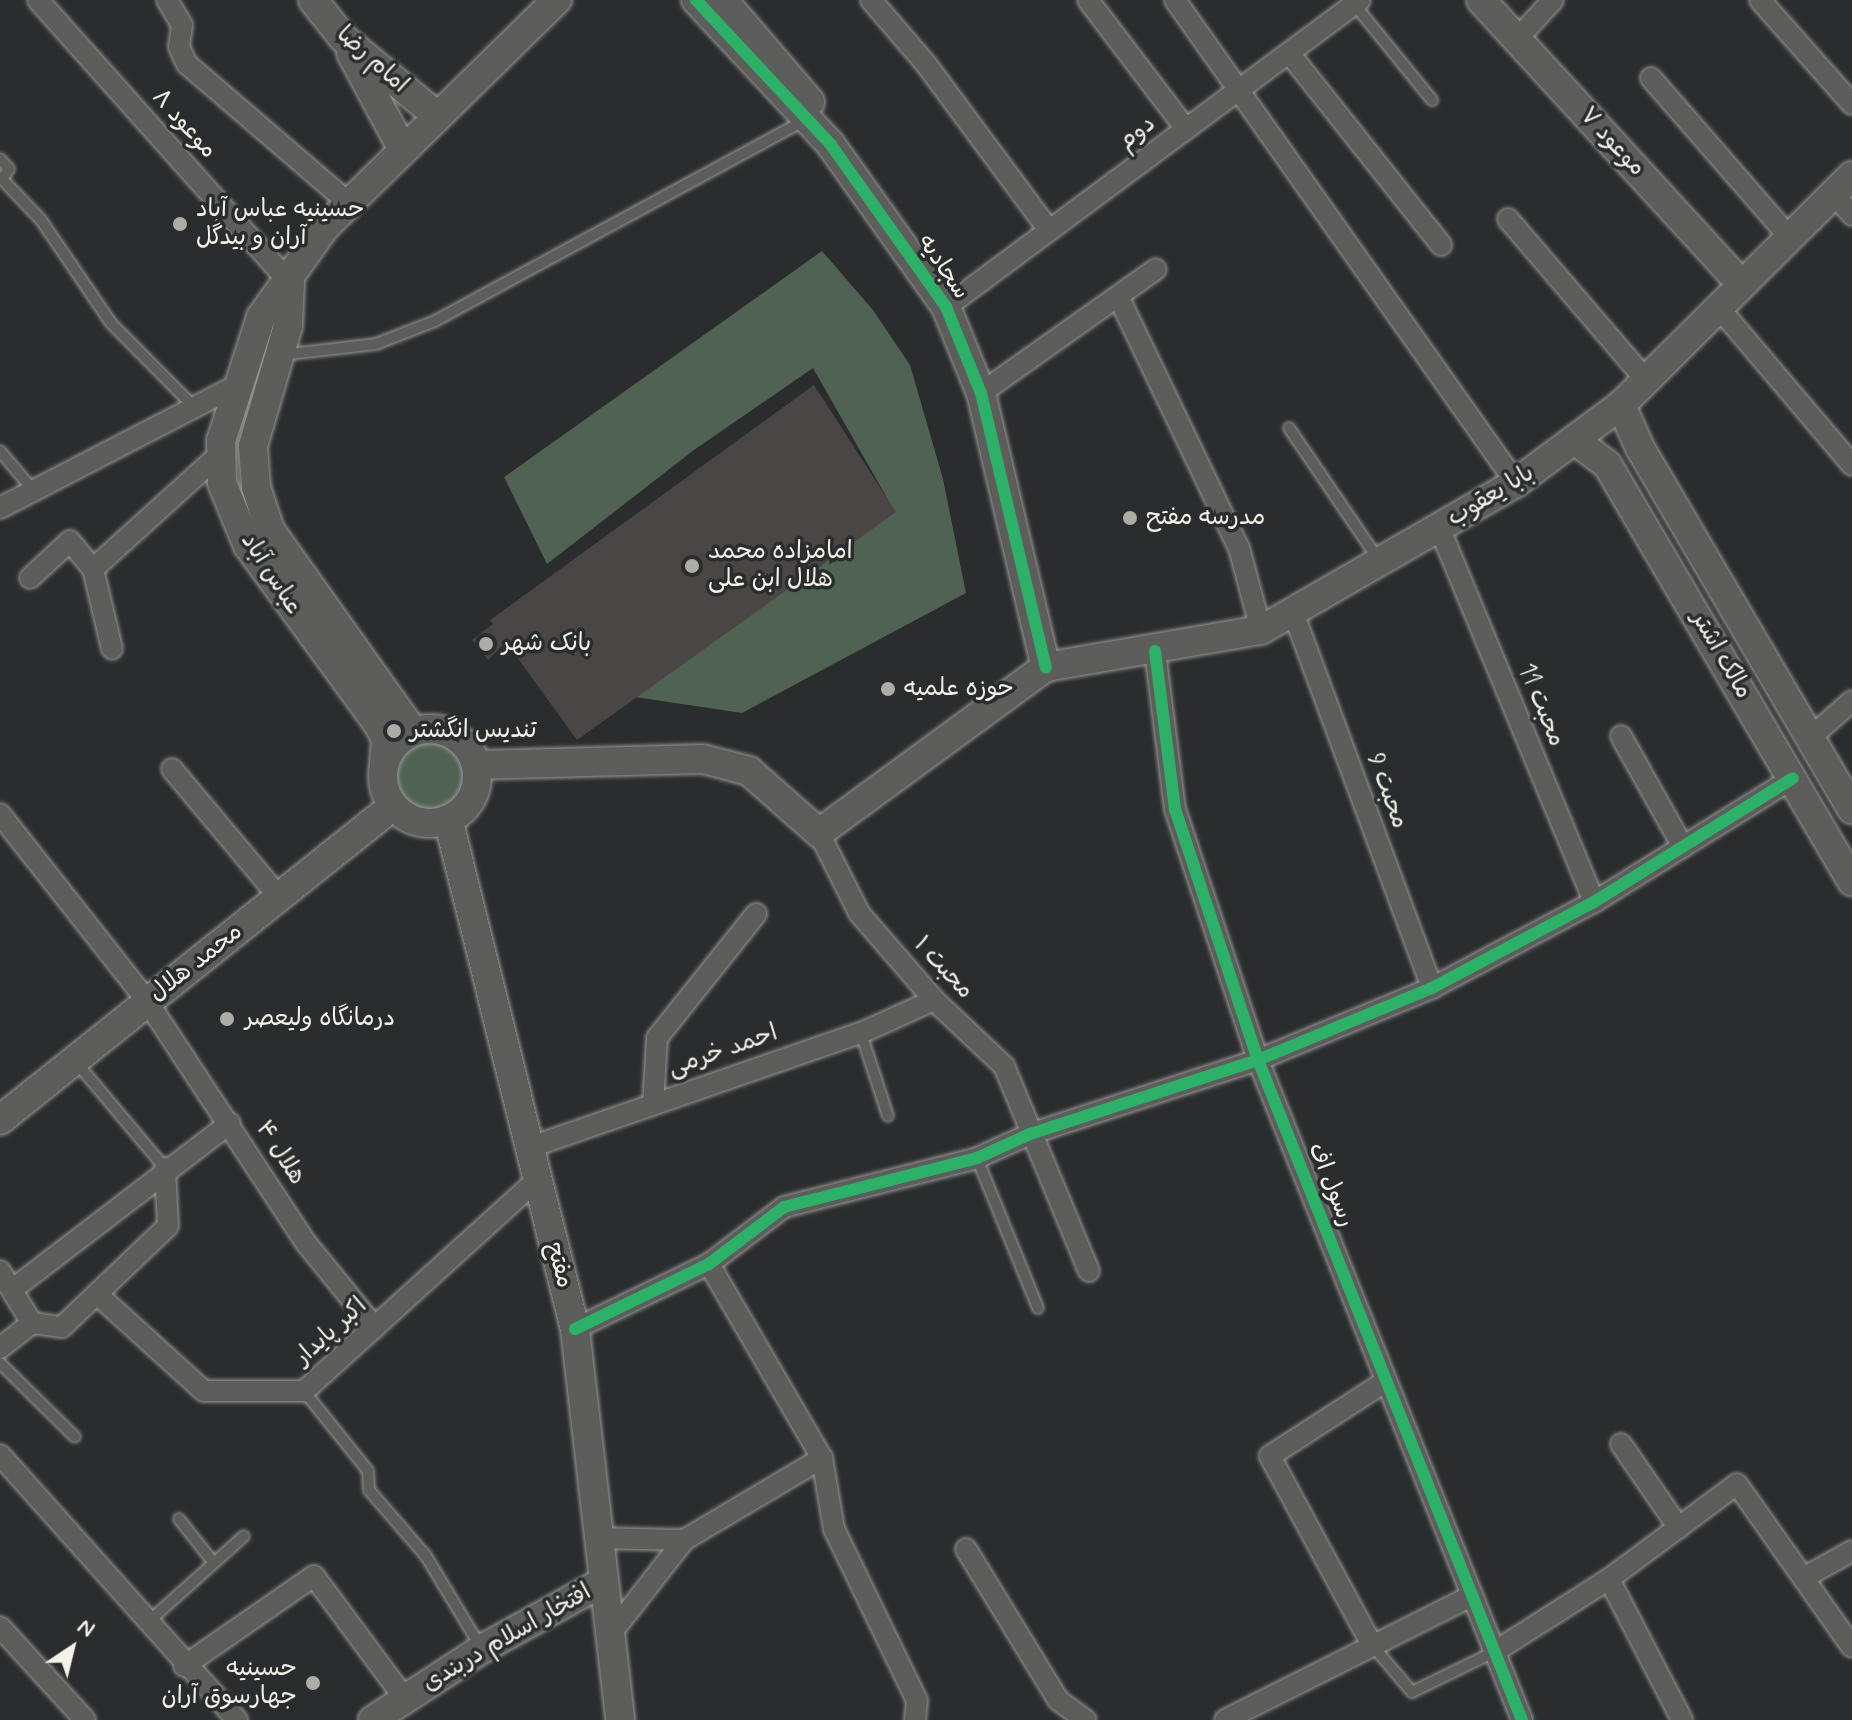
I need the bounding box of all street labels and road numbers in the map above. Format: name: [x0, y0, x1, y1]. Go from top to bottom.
street label: امام رضا: [330, 20, 414, 100]
street label: موعود ۸: [145, 83, 223, 165]
street label: موعود ۷: [1573, 102, 1651, 182]
street label: دوم: [1113, 110, 1161, 156]
street label: سجادیه: [911, 229, 975, 305]
street label: بابا یعقوب: [1442, 459, 1540, 533]
street label: عباس آباد: [234, 528, 308, 620]
street label: مالک اشتر: [1684, 606, 1758, 704]
street label: محبت 11: [1511, 659, 1571, 751]
street label: محبت 9: [1360, 749, 1414, 833]
street label: محمد هلال: [144, 918, 248, 1008]
street label: محبت ۱: [907, 931, 979, 1005]
street label: احمد خرمی: [664, 1019, 782, 1083]
street label: هلال ۴: [249, 1116, 311, 1190]
street label: رسول اف: [1301, 1139, 1361, 1231]
street label: مفتح: [539, 1239, 579, 1291]
street label: اکبر پایدار: [289, 1292, 373, 1372]
street label: افتخار اسلام دربندی: [417, 1578, 597, 1698]

